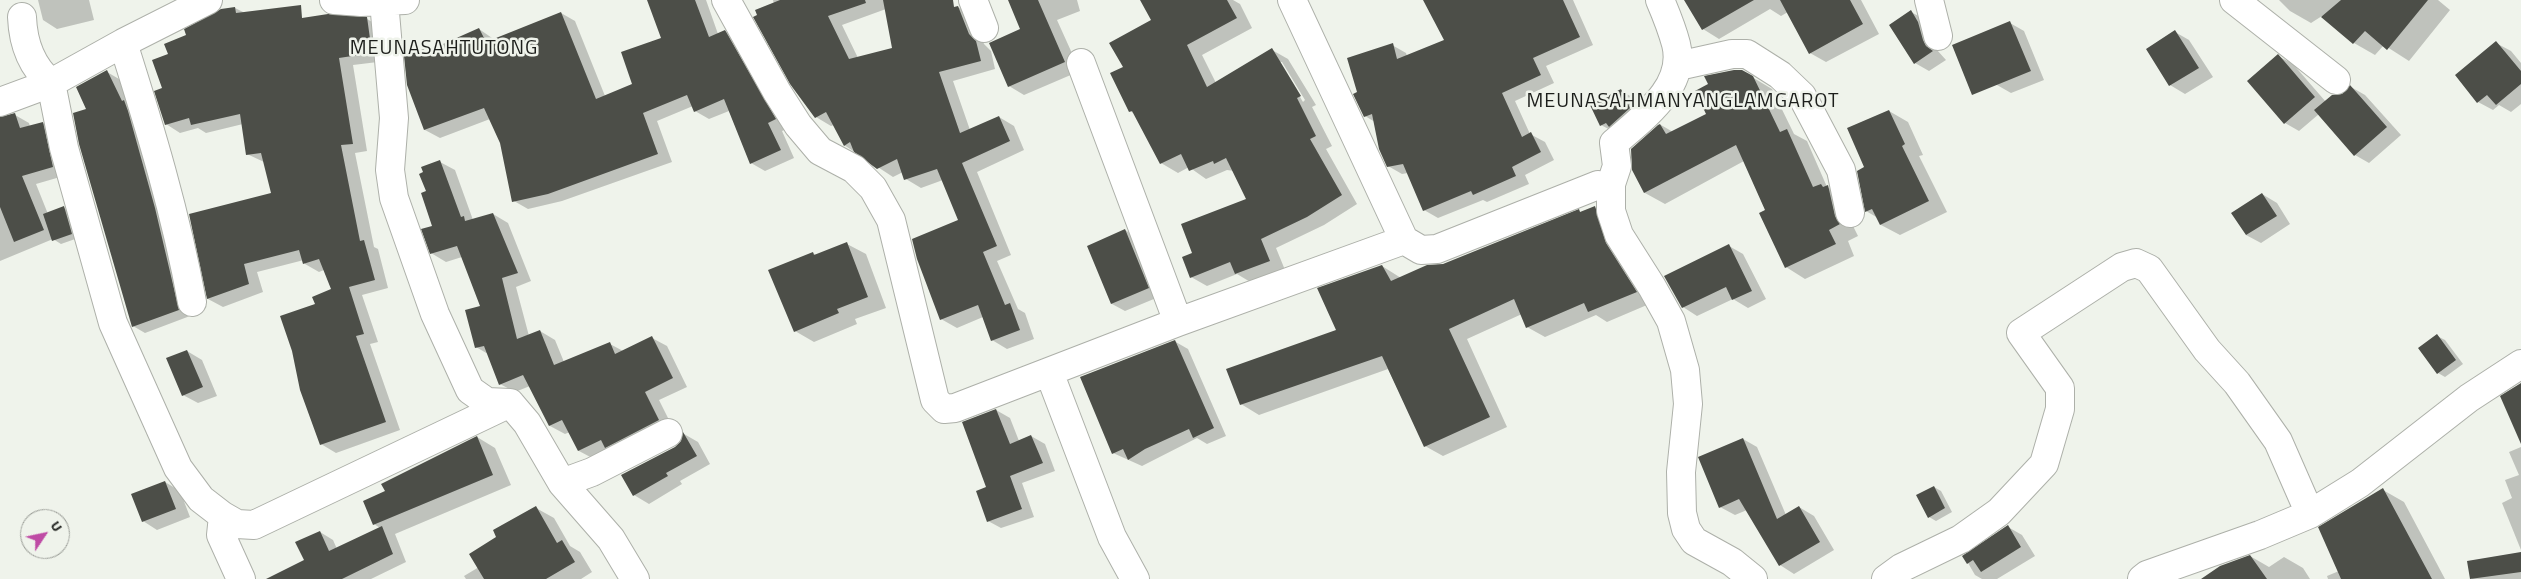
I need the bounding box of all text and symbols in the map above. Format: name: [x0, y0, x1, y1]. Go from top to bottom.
district label: MEUNASAHTUTONG: [348, 37, 540, 61]
district label: MEUNASAHMANYANGLAMGAROT: [1524, 90, 1842, 114]
north arrow: [20, 509, 70, 559]
text: U: [46, 516, 68, 536]

